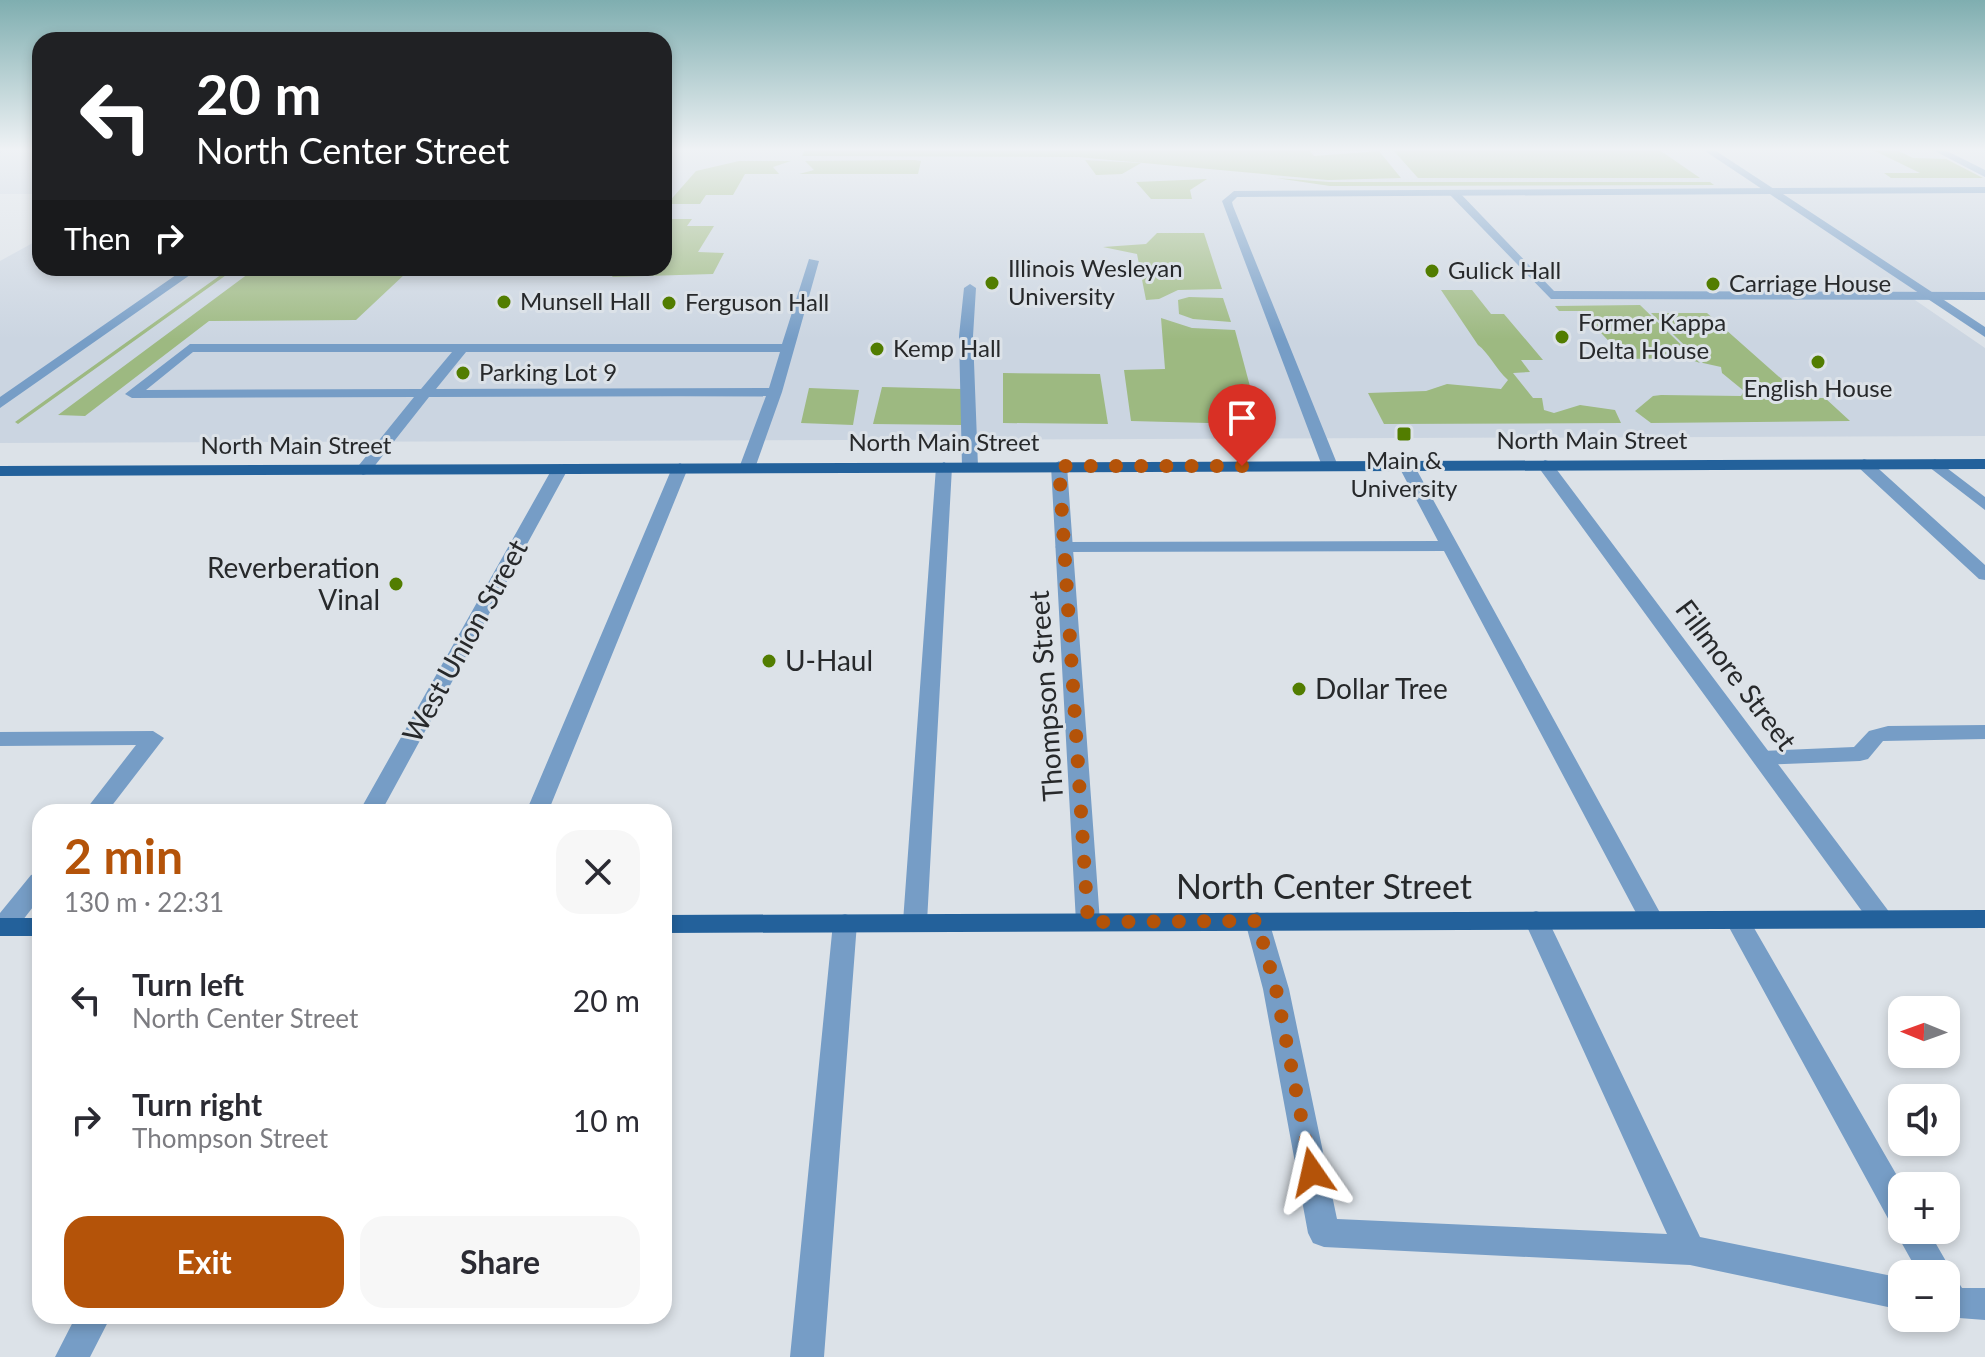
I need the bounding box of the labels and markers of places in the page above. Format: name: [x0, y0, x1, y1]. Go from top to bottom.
place label: Illinois Wesleyan University: [1008, 253, 1183, 310]
place label: Gulick Hall: [1448, 255, 1561, 284]
marker: Gulick Hall: [1423, 262, 1441, 280]
place label: Carriage House: [1729, 268, 1891, 297]
marker: Illinois Wesleyan University: [983, 274, 1001, 292]
marker: Carriage House: [1704, 275, 1722, 293]
place label: Munsell Hall: [520, 286, 651, 315]
place label: Ferguson Hall: [685, 287, 829, 316]
marker: Munsell Hall: [495, 293, 513, 311]
marker: Ferguson Hall: [660, 294, 678, 312]
place label: Former Kappa Delta House: [1578, 307, 1726, 364]
marker: Former Kappa Delta House: [1553, 328, 1571, 346]
place label: Kemp Hall: [893, 333, 1001, 362]
marker: Kemp Hall: [868, 340, 886, 358]
marker: English House: [1809, 353, 1827, 371]
place label: Parking Lot 9: [479, 357, 617, 386]
marker: Parking Lot 9: [454, 364, 472, 382]
place label: English House: [1744, 373, 1892, 402]
pin: [1208, 384, 1276, 466]
marker: Main & University: [1395, 425, 1413, 443]
place label: Main & University: [1351, 445, 1458, 502]
place label: Reverberation Vinal: [207, 550, 380, 616]
marker: Reverberation Vinal: [387, 575, 405, 593]
place label: U-Haul: [785, 643, 873, 677]
marker: U-Haul: [760, 652, 778, 670]
place label: Dollar Tree: [1315, 671, 1448, 705]
marker: Dollar Tree: [1290, 680, 1308, 698]

